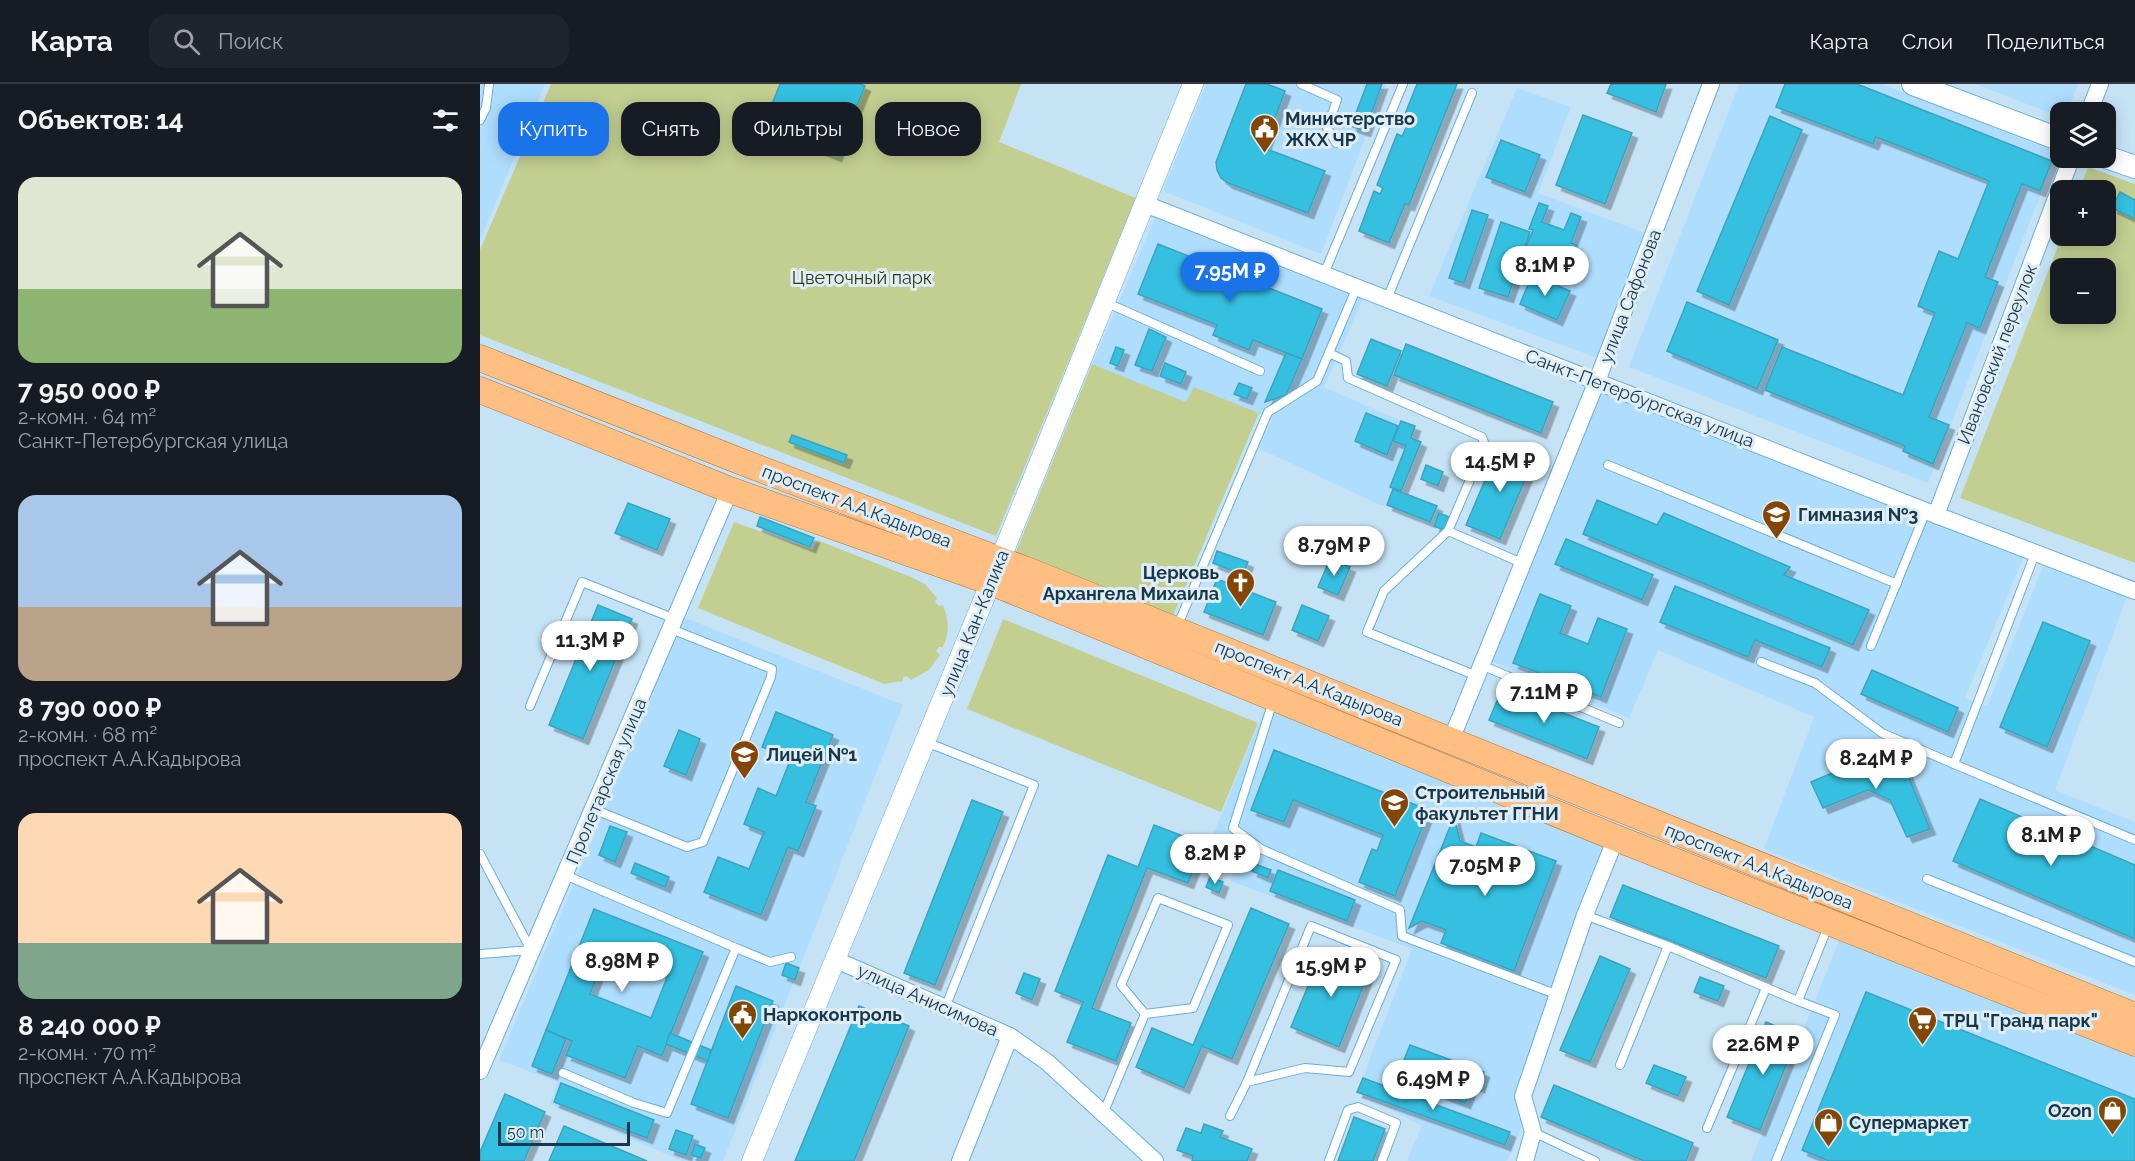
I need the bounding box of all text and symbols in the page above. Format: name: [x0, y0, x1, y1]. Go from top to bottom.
search box: [149, 14, 569, 68]
text: Карта: [30, 25, 113, 58]
icon: search: [170, 25, 203, 58]
text: Поиск: [218, 28, 283, 54]
text: Карта: [1810, 29, 1869, 54]
text: Слои: [1902, 29, 1953, 54]
text: Поделиться: [1986, 29, 2105, 54]
chip: Купить: [498, 102, 609, 156]
chip: Снять: [621, 102, 720, 156]
chip: Фильтры: [732, 102, 863, 156]
chip: Новое: [875, 102, 981, 156]
map controls: [2050, 102, 2116, 324]
button: layers: [2050, 102, 2116, 168]
icon: filters: [429, 104, 462, 137]
text: Объектов: 14: [18, 105, 184, 135]
place label: Министерство ЖКХ ЧР: [1285, 108, 1415, 150]
public building icon: Министерство ЖКХ ЧР: [1248, 112, 1280, 154]
button: +: [2050, 180, 2116, 246]
icon: home: [186, 216, 294, 324]
street label: улица Сафонова: [1595, 226, 1665, 366]
pin: 8.1M ₽: [1496, 246, 1594, 297]
pin: 7.95M ₽: [1175, 252, 1285, 303]
text: 8.1M ₽: [1515, 253, 1575, 277]
button: −: [2050, 258, 2116, 324]
text: 7.95M ₽: [1194, 259, 1266, 283]
street label: Ивановский переулок: [1953, 261, 2041, 447]
park label: Цветочный парк: [792, 267, 932, 288]
street label: Санкт-Петербургская улица: [1523, 345, 1757, 451]
text: 7 950 000 ₽: [18, 375, 160, 405]
text: 2-комн. · 64 m²: [18, 405, 156, 429]
text: Санкт-Петербургская улица: [18, 429, 288, 453]
pin: 14.5M ₽: [1445, 442, 1555, 493]
text: 14.5M ₽: [1465, 449, 1535, 473]
street label: проспект А.А.Кадырова: [759, 460, 955, 552]
school or university icon: Гимназия №3: [1761, 498, 1793, 540]
place label: Гимназия №3: [1798, 504, 1918, 525]
pin: 8.79M ₽: [1279, 526, 1389, 577]
text: 8.79M ₽: [1298, 533, 1370, 557]
icon: home: [186, 534, 294, 642]
street label: улица Кан-Калика: [935, 547, 1013, 699]
place label: Церковь Архангела Михаила: [1043, 562, 1219, 604]
church icon: Церковь Архангела Михаила: [1224, 566, 1256, 608]
pin: 11.3M ₽: [535, 621, 645, 672]
text: 11.3M ₽: [555, 628, 625, 652]
street label: проспект А.А.Кадырова: [1212, 636, 1406, 730]
pin: 7.11M ₽: [1489, 673, 1599, 724]
text: 7.11M ₽: [1510, 680, 1578, 704]
text: 8 790 000 ₽: [18, 693, 161, 723]
street label: Пролетарская улица: [562, 695, 650, 867]
text: 2-комн. · 68 m²: [18, 723, 157, 747]
school or university icon: Лицей №1: [729, 738, 761, 780]
pin: 8.24M ₽: [1821, 739, 1931, 790]
place label: Лицей №1: [766, 744, 857, 765]
text: 8.24M ₽: [1840, 746, 1913, 770]
text: проспект А.А.Кадырова: [18, 747, 241, 771]
place label: Строительный факультет ГГНИ: [1415, 782, 1559, 824]
school or university icon: Строительный факультет ГГНИ: [1378, 786, 1410, 828]
pin: 8.1M ₽: [2002, 816, 2100, 867]
street label: проспект А.А.Кадырова: [1662, 819, 1856, 913]
text: 8.1M ₽: [2021, 823, 2081, 847]
pin: 8.2M ₽: [1166, 834, 1264, 885]
text: 8.2M ₽: [1184, 841, 1246, 865]
pin: 7.05M ₽: [1430, 846, 1540, 897]
icon: home: [186, 852, 294, 960]
text: 7.05M ₽: [1449, 853, 1521, 877]
pin: 8.98M ₽: [567, 942, 677, 993]
pin: 15.9M ₽: [1276, 947, 1386, 998]
text: 8.98M ₽: [585, 949, 659, 973]
text: 15.9M ₽: [1296, 954, 1366, 978]
street label: улица Анисимова: [854, 960, 1002, 1040]
public building icon: Наркоконтроль: [726, 998, 758, 1040]
place label: Наркоконтроль: [763, 1004, 902, 1025]
supermarket icon: ТРЦ "Гранд парк": [1906, 1004, 1938, 1046]
place label: ТРЦ "Гранд парк": [1943, 1010, 2098, 1031]
text: 8 240 000 ₽: [18, 1011, 161, 1041]
pin: 22.6M ₽: [1708, 1025, 1818, 1076]
text: 22.6M ₽: [1727, 1032, 1799, 1056]
text: 2-комн. · 70 m²: [18, 1041, 156, 1065]
pin: 6.49M ₽: [1378, 1060, 1488, 1111]
text: проспект А.А.Кадырова: [18, 1065, 241, 1089]
text: 6.49M ₽: [1396, 1067, 1470, 1091]
shop icon: Ozon: [2097, 1094, 2129, 1136]
place label: Ozon: [2048, 1100, 2092, 1121]
shop icon: Супермаркет: [1812, 1106, 1844, 1148]
place label: Супермаркет: [1849, 1112, 1969, 1133]
scale bar: [498, 1119, 630, 1146]
text: 50 m: [507, 1123, 544, 1142]

